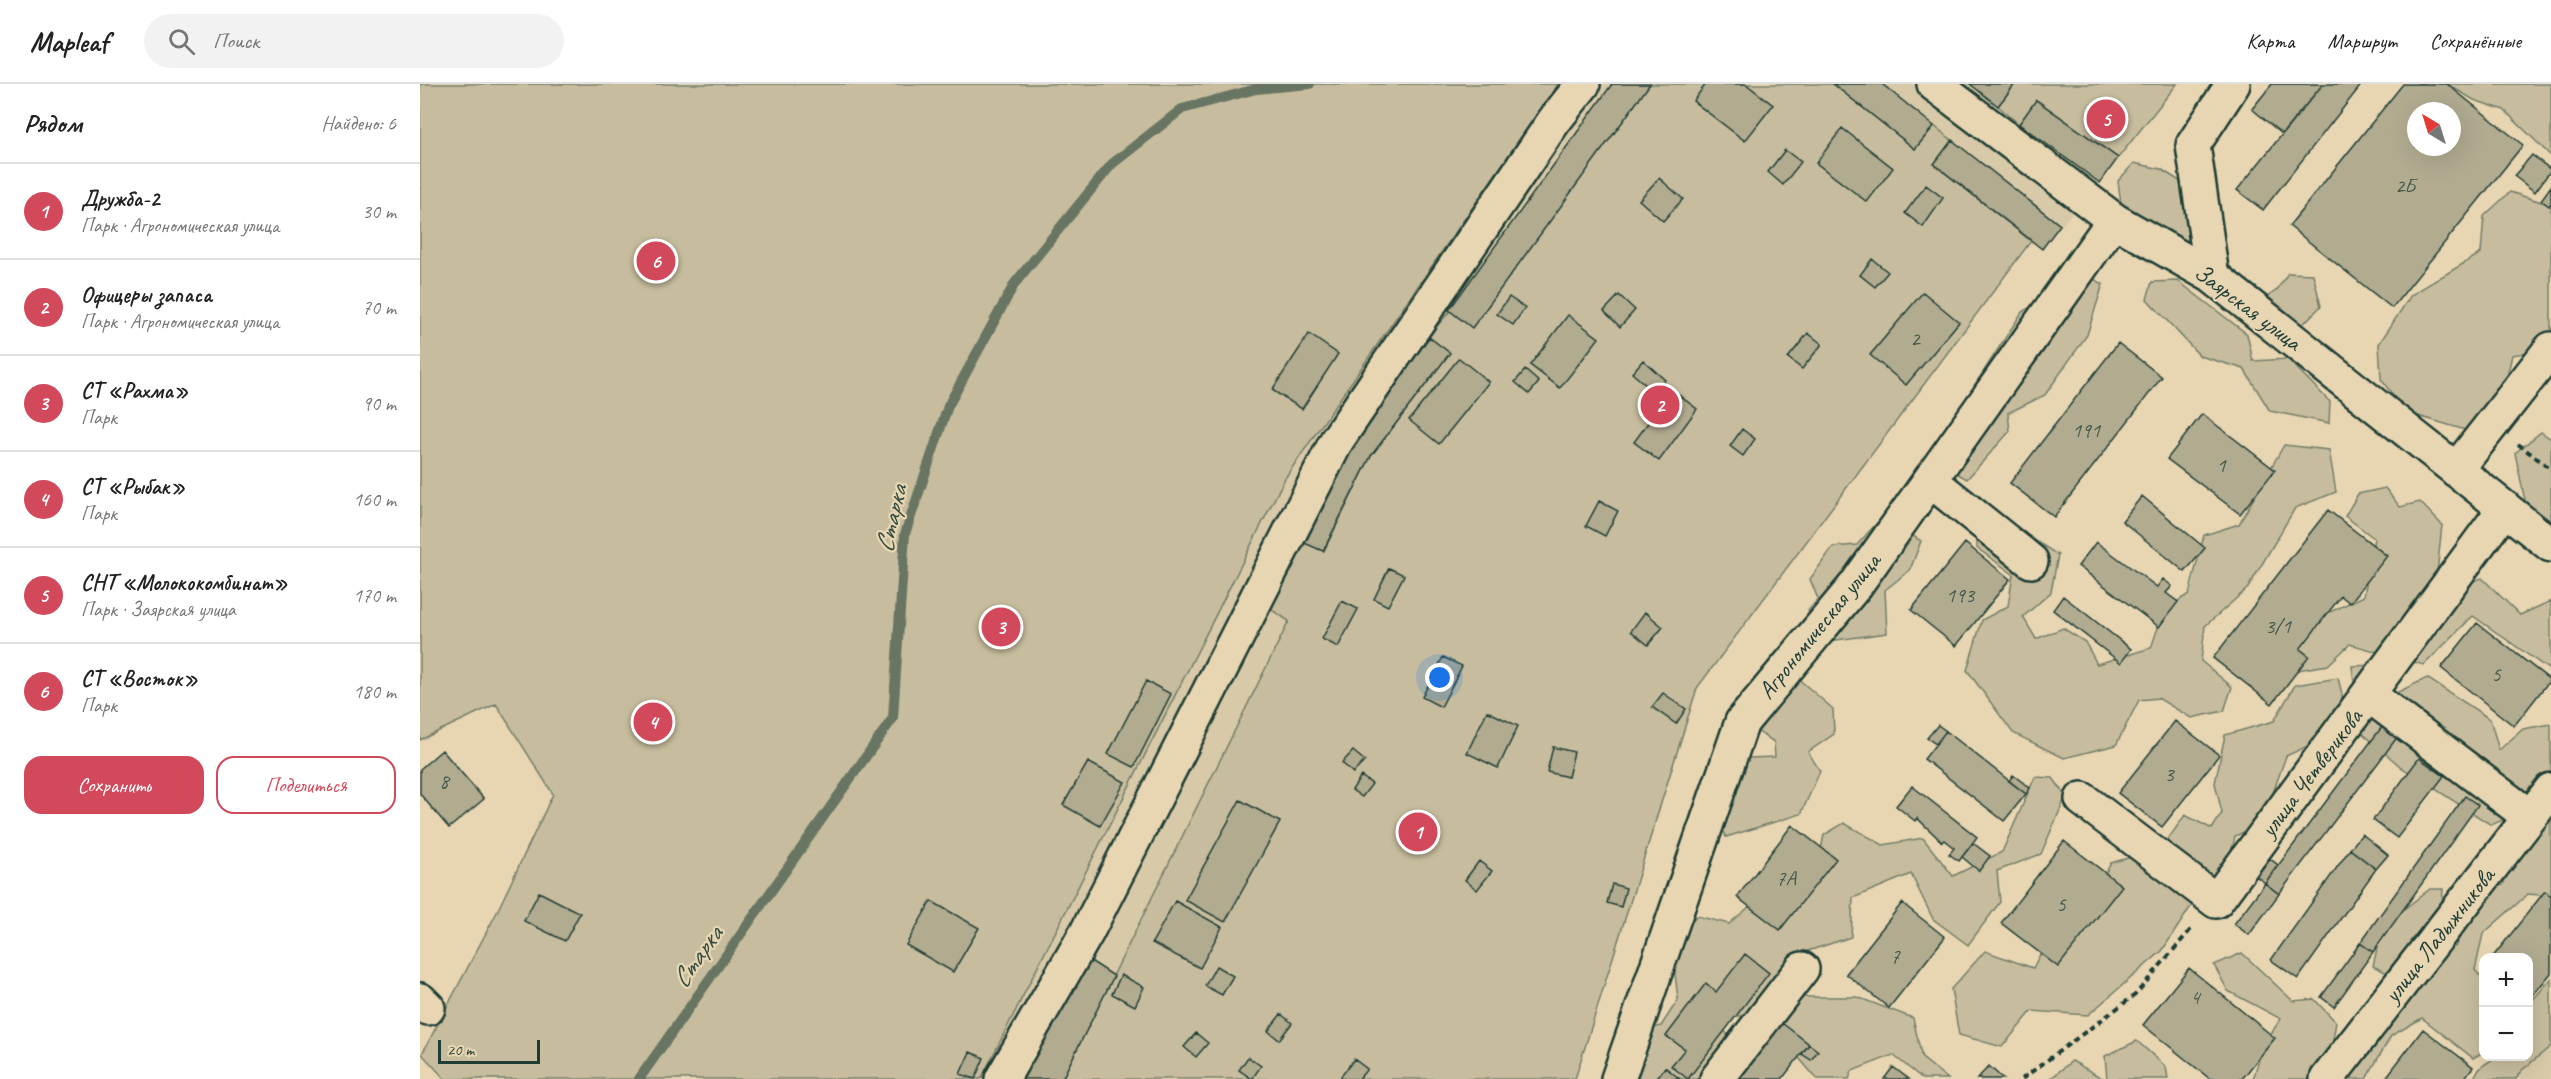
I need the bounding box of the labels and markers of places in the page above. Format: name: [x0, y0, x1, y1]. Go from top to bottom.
pin: 5: [2086, 96, 2126, 141]
pin: 6: [636, 238, 676, 284]
pin: 2: [1640, 382, 1680, 428]
pin: 3: [982, 604, 1020, 650]
pin: 4: [634, 700, 672, 744]
pin: 1: [1398, 810, 1438, 855]

